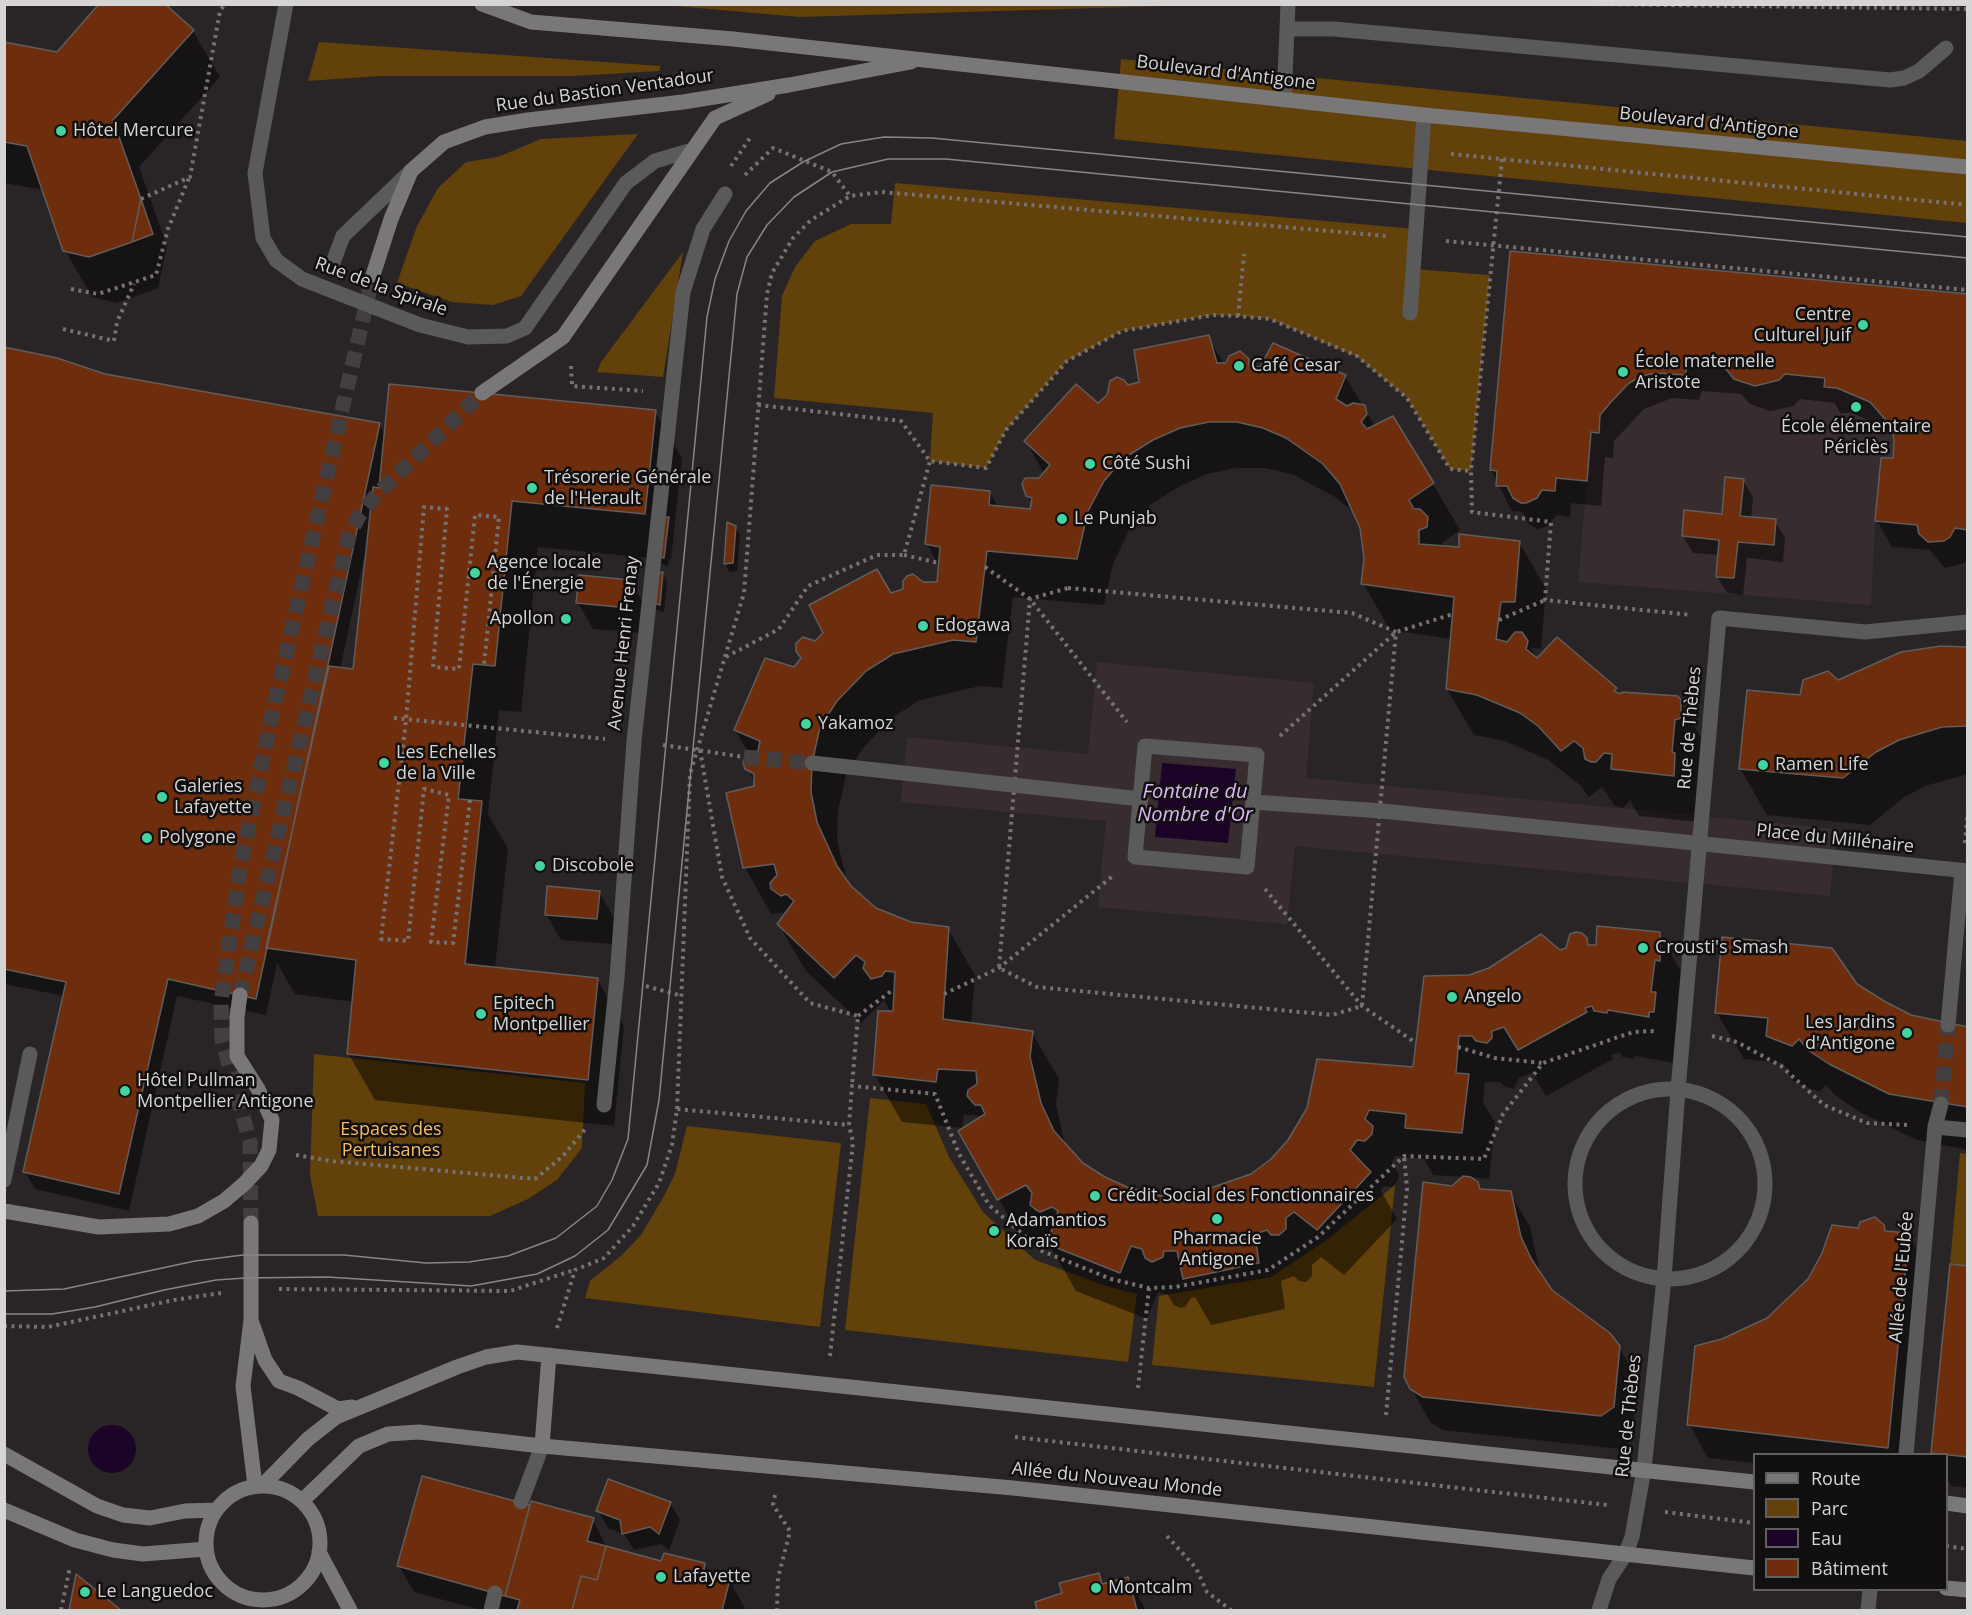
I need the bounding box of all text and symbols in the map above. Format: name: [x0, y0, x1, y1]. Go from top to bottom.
street label: Boulevard d'Antigone: [1135, 51, 1317, 95]
street label: Rue du Bastion Ventadour: [495, 65, 715, 117]
street label: Boulevard d'Antigone: [1618, 103, 1800, 143]
place label: Hôtel Mercure: [73, 120, 194, 142]
marker: Hôtel Mercure: [54, 124, 68, 138]
street label: Rue de la Spirale: [312, 253, 450, 321]
place label: Centre Culturel Juif: [1753, 304, 1851, 346]
marker: Centre Culturel Juif: [1856, 318, 1870, 332]
place label: École maternelle Aristote: [1635, 351, 1775, 394]
place label: Café Cesar: [1251, 355, 1341, 377]
marker: Café Cesar: [1232, 359, 1246, 373]
marker: École maternelle Aristote: [1616, 365, 1630, 379]
marker: École élémentaire Périclès: [1849, 400, 1863, 414]
place label: École élémentaire Périclès: [1781, 416, 1931, 458]
place label: Côté Sushi: [1102, 453, 1190, 475]
marker: Côté Sushi: [1083, 457, 1097, 471]
place label: Trésorerie Générale de l'Herault: [544, 467, 711, 510]
marker: Trésorerie Générale de l'Herault: [525, 481, 539, 495]
place label: Le Punjab: [1074, 508, 1157, 530]
marker: Le Punjab: [1055, 512, 1069, 526]
place label: Agence locale de l'Énergie: [487, 552, 601, 594]
street label: Avenue Henri Frenay: [604, 555, 644, 731]
marker: Agence locale de l'Énergie: [468, 566, 482, 580]
place label: Apollon: [490, 608, 554, 630]
marker: Apollon: [559, 612, 573, 626]
place label: Edogawa: [935, 615, 1011, 637]
marker: Edogawa: [916, 619, 930, 633]
street label: Rue de Thèbes: [1674, 666, 1706, 790]
place label: Yakamoz: [818, 713, 893, 735]
marker: Yakamoz: [799, 717, 813, 731]
place label: Les Echelles de la Ville: [396, 742, 496, 784]
place label: Ramen Life: [1775, 754, 1869, 776]
marker: Les Echelles de la Ville: [377, 756, 391, 770]
marker: Ramen Life: [1756, 758, 1770, 772]
place label: Galeries Lafayette: [174, 776, 252, 818]
water label: Fontaine du Nombre d'Or: [1137, 780, 1253, 827]
marker: Galeries Lafayette: [155, 790, 169, 804]
street label: Place du Millénaire: [1755, 820, 1915, 858]
place label: Polygone: [159, 827, 236, 849]
marker: Polygone: [140, 831, 154, 845]
place label: Discobole: [552, 855, 634, 877]
marker: Discobole: [533, 859, 547, 873]
place label: Crousti's Smash: [1655, 937, 1788, 959]
marker: Crousti's Smash: [1636, 941, 1650, 955]
place label: Angelo: [1464, 986, 1522, 1008]
marker: Angelo: [1445, 990, 1459, 1004]
place label: Epitech Montpellier: [493, 993, 590, 1036]
marker: Epitech Montpellier: [474, 1007, 488, 1021]
place label: Les Jardins d'Antigone: [1805, 1012, 1895, 1054]
marker: Les Jardins d'Antigone: [1900, 1026, 1914, 1040]
place label: Hôtel Pullman Montpellier Antigone: [137, 1070, 313, 1112]
marker: Hôtel Pullman Montpellier Antigone: [118, 1084, 132, 1098]
park label: Espaces des Pertuisanes: [340, 1119, 442, 1162]
place label: Crédit Social des Fonctionnaires: [1107, 1185, 1374, 1207]
marker: Crédit Social des Fonctionnaires: [1088, 1189, 1102, 1203]
place label: Adamantios Koraïs: [1006, 1210, 1106, 1252]
street label: Allée de l'Eubée: [1885, 1210, 1919, 1344]
marker: Pharmacie Antigone: [1210, 1212, 1224, 1226]
marker: Adamantios Koraïs: [987, 1224, 1001, 1238]
place label: Pharmacie Antigone: [1172, 1228, 1262, 1270]
street label: Rue de Thèbes: [1612, 1353, 1646, 1479]
legend: [1753, 1453, 1948, 1591]
street label: Allée du Nouveau Monde: [1011, 1458, 1223, 1502]
text: Route: [1811, 1466, 1861, 1490]
text: Parc: [1811, 1496, 1848, 1520]
text: Eau: [1811, 1526, 1842, 1550]
text: Bâtiment: [1811, 1556, 1888, 1580]
place label: Lafayette: [673, 1566, 751, 1588]
marker: Lafayette: [654, 1570, 668, 1584]
place label: Montcalm: [1108, 1577, 1192, 1599]
place label: Le Languedoc: [97, 1581, 213, 1603]
marker: Montcalm: [1089, 1581, 1103, 1595]
marker: Le Languedoc: [78, 1585, 92, 1599]

